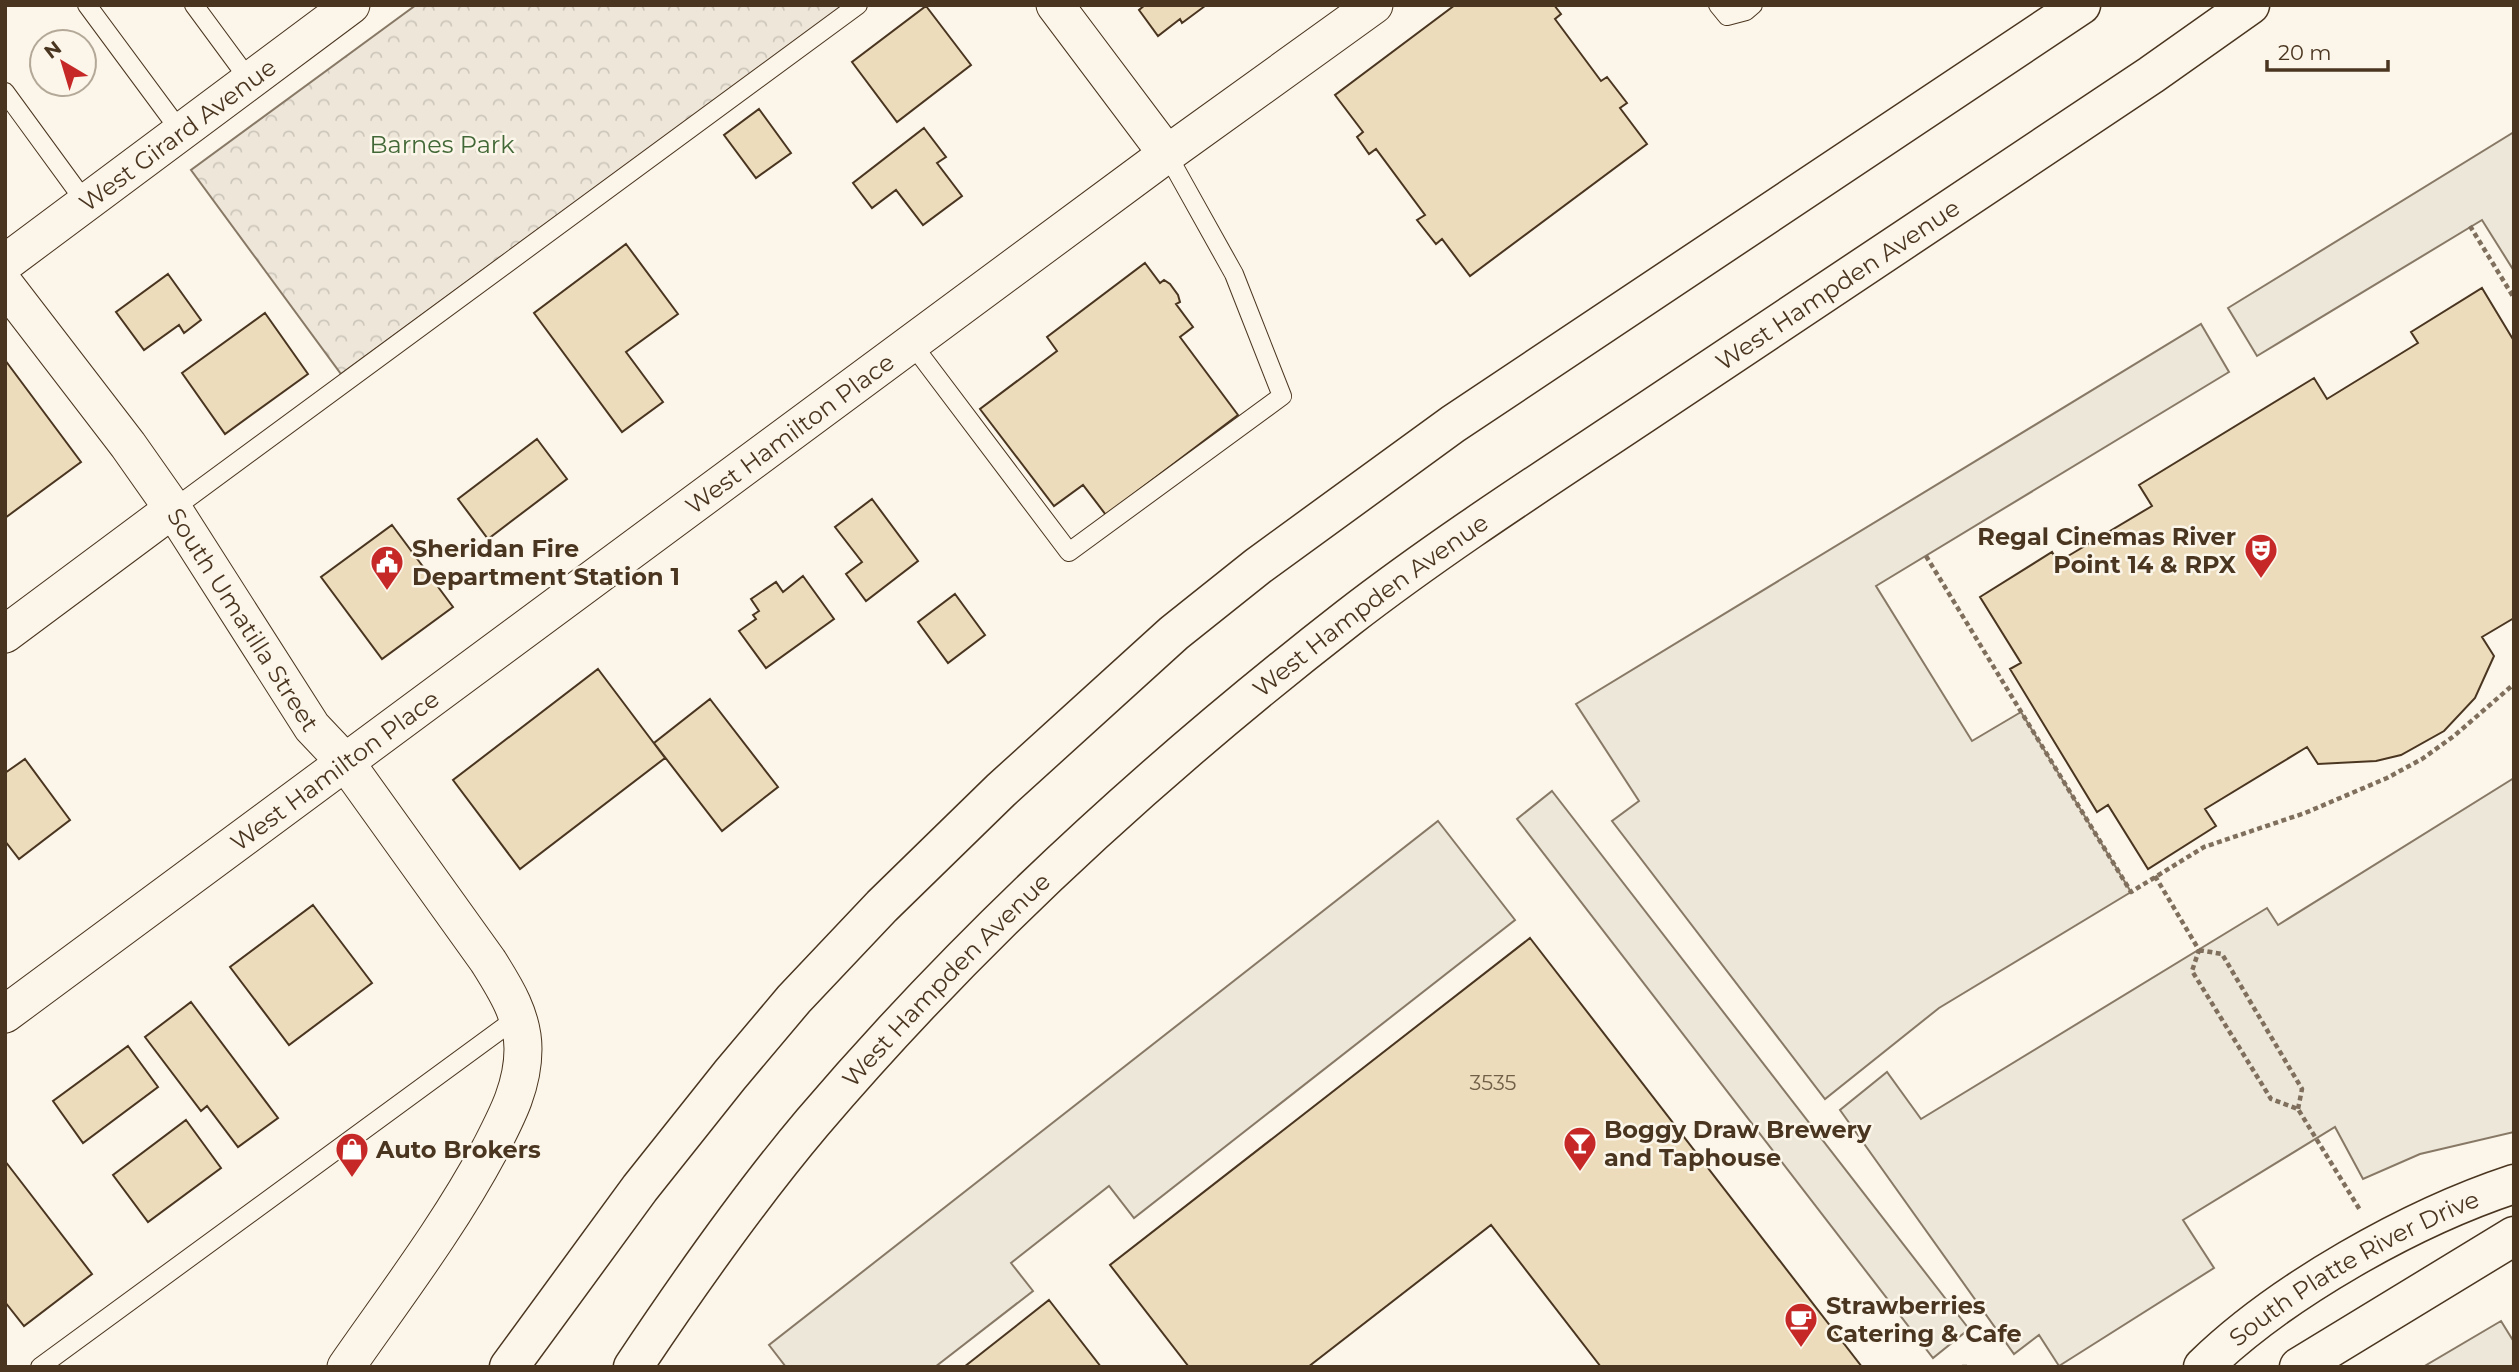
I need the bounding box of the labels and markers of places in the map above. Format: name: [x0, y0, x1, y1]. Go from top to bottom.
place label: Regal Cinemas River Point 14 & RPX: [1977, 522, 2237, 579]
theatre icon: Regal Cinemas River Point 14 & RPX: [2242, 531, 2280, 580]
place label: Sheridan Fire Department Station 1: [412, 534, 680, 591]
public building icon: Sheridan Fire Department Station 1: [368, 543, 406, 592]
place label: Boggy Draw Brewery and Taphouse: [1604, 1115, 1872, 1172]
bar icon: Boggy Draw Brewery and Taphouse: [1561, 1124, 1599, 1173]
shop icon: Auto Brokers: [333, 1130, 371, 1179]
place label: Auto Brokers: [375, 1135, 541, 1164]
place label: Strawberries Catering & Cafe: [1826, 1291, 2022, 1348]
cafe icon: Strawberries Catering & Cafe: [1782, 1300, 1820, 1349]

